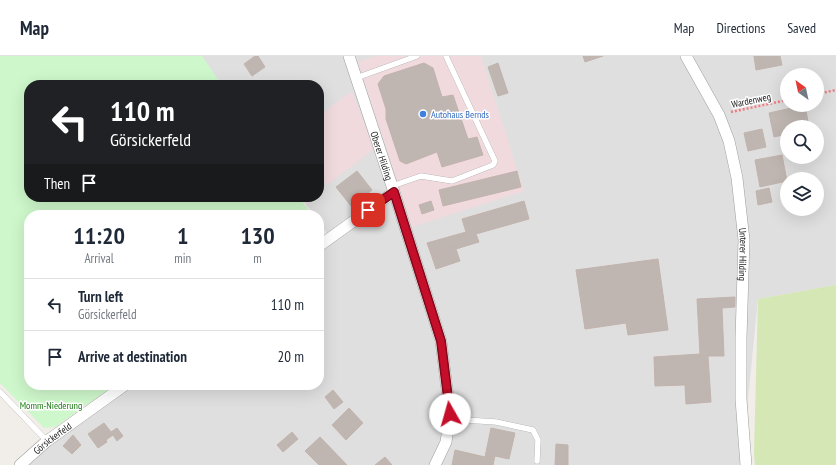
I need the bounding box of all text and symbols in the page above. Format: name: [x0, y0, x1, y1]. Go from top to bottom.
text: Map: [20, 16, 49, 40]
text: Map: [674, 19, 694, 37]
text: Directions: [716, 19, 765, 37]
text: Saved: [787, 19, 816, 37]
north arrow: [780, 68, 824, 112]
map controls: [780, 68, 824, 216]
street label: Wardenweg: [730, 90, 772, 111]
text: 110 m: [110, 92, 174, 129]
icon: left: [44, 96, 96, 148]
place label: Autohaus Bernds: [431, 108, 490, 121]
marker: Autohaus Bernds: [418, 109, 428, 119]
button: search: [780, 120, 824, 164]
text: Görsickerfeld: [110, 128, 191, 151]
street label: Oberer Hilding: [367, 130, 396, 182]
icon: arrive: [78, 172, 100, 194]
button: layers: [780, 172, 824, 216]
text: Then: [44, 174, 70, 193]
pin: [351, 193, 385, 227]
icon: arrive: [357, 199, 379, 221]
text: 11:20: [73, 220, 125, 251]
text: 1: [177, 220, 188, 251]
text: 130: [240, 220, 275, 251]
street label: Unterer Hilding: [736, 227, 750, 281]
text: Arrival: [84, 250, 114, 267]
text: min: [174, 250, 191, 267]
text: m: [253, 250, 262, 267]
text: Turn left: [78, 287, 123, 306]
icon: left: [44, 294, 66, 316]
text: 110 m: [271, 295, 304, 314]
text: Görsickerfeld: [78, 306, 137, 323]
icon: arrive: [44, 346, 66, 368]
text: Arrive at destination: [78, 347, 187, 366]
text: 20 m: [278, 347, 304, 366]
position arrow: [429, 393, 471, 435]
park label: Momm-Niederung: [20, 399, 82, 412]
street label: Görsickerfeld: [31, 420, 74, 457]

